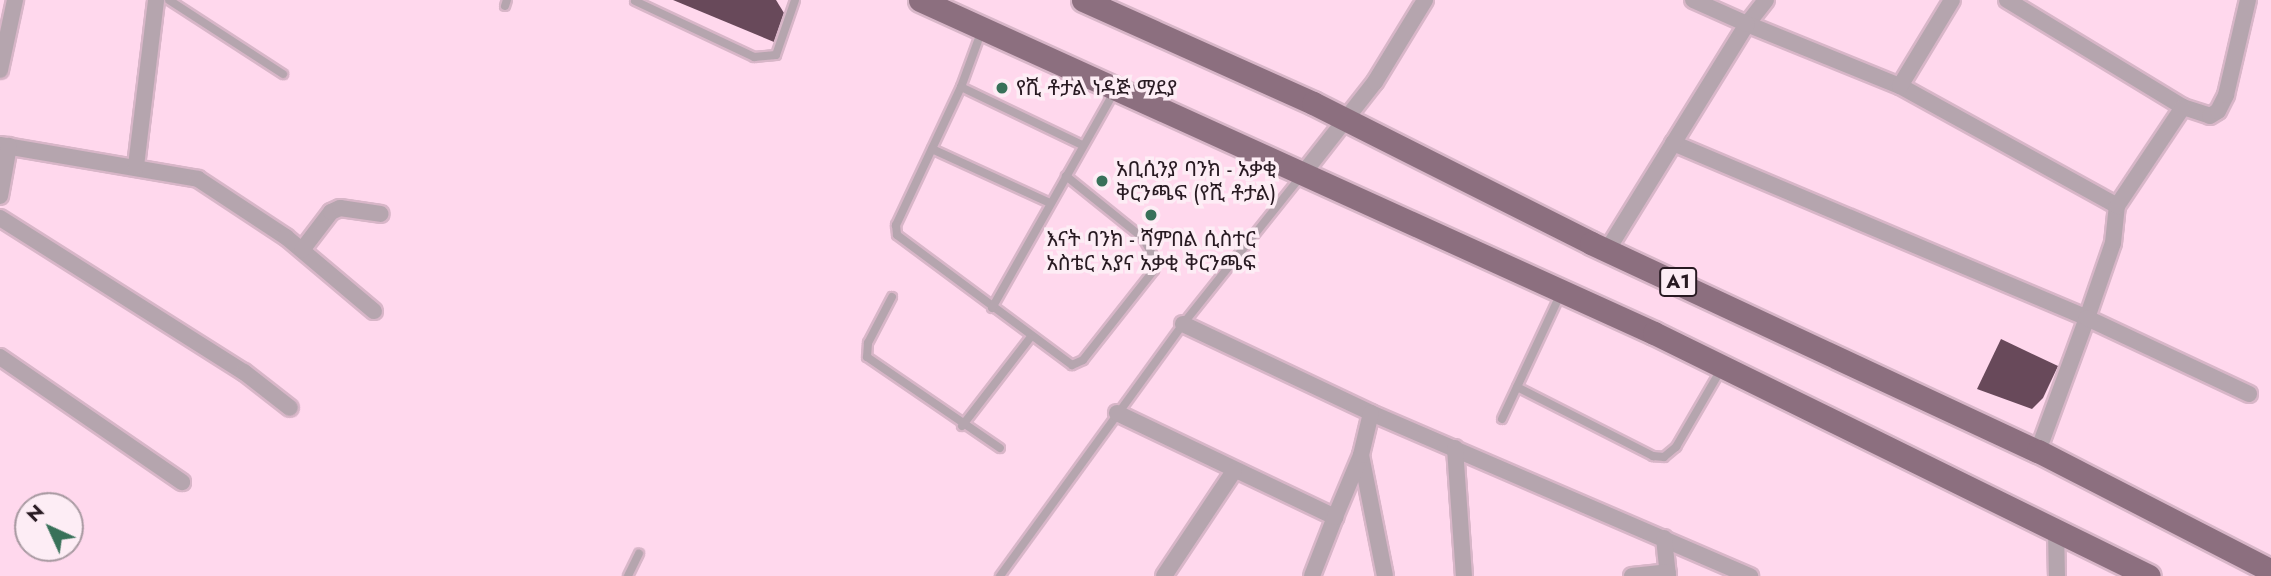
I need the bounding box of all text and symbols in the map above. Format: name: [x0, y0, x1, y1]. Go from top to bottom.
place label: የሺ ቶታል ነዳጅ ማደያ: [1016, 75, 1177, 101]
marker: የሺ ቶታል ነዳጅ ማደያ: [994, 80, 1010, 96]
place label: አቢሲንያ ባንክ - አቃቂ ቅርንጫፍ (የሺ ቶታል): [1116, 156, 1276, 206]
marker: አቢሲንያ ባንክ - አቃቂ ቅርንጫፍ (የሺ ቶታል): [1094, 173, 1110, 189]
marker: እናት ባንክ - ሻምበል ሲስተር አስቴር አያና አቃቂ ቅርንጫፍ: [1143, 207, 1159, 223]
place label: እናት ባንክ - ሻምበል ሲስተር አስቴር አያና አቃቂ ቅርንጫፍ: [1046, 226, 1256, 276]
road number: A1: [1659, 266, 1697, 298]
north arrow: [14, 492, 84, 562]
text: N: [20, 498, 50, 528]

